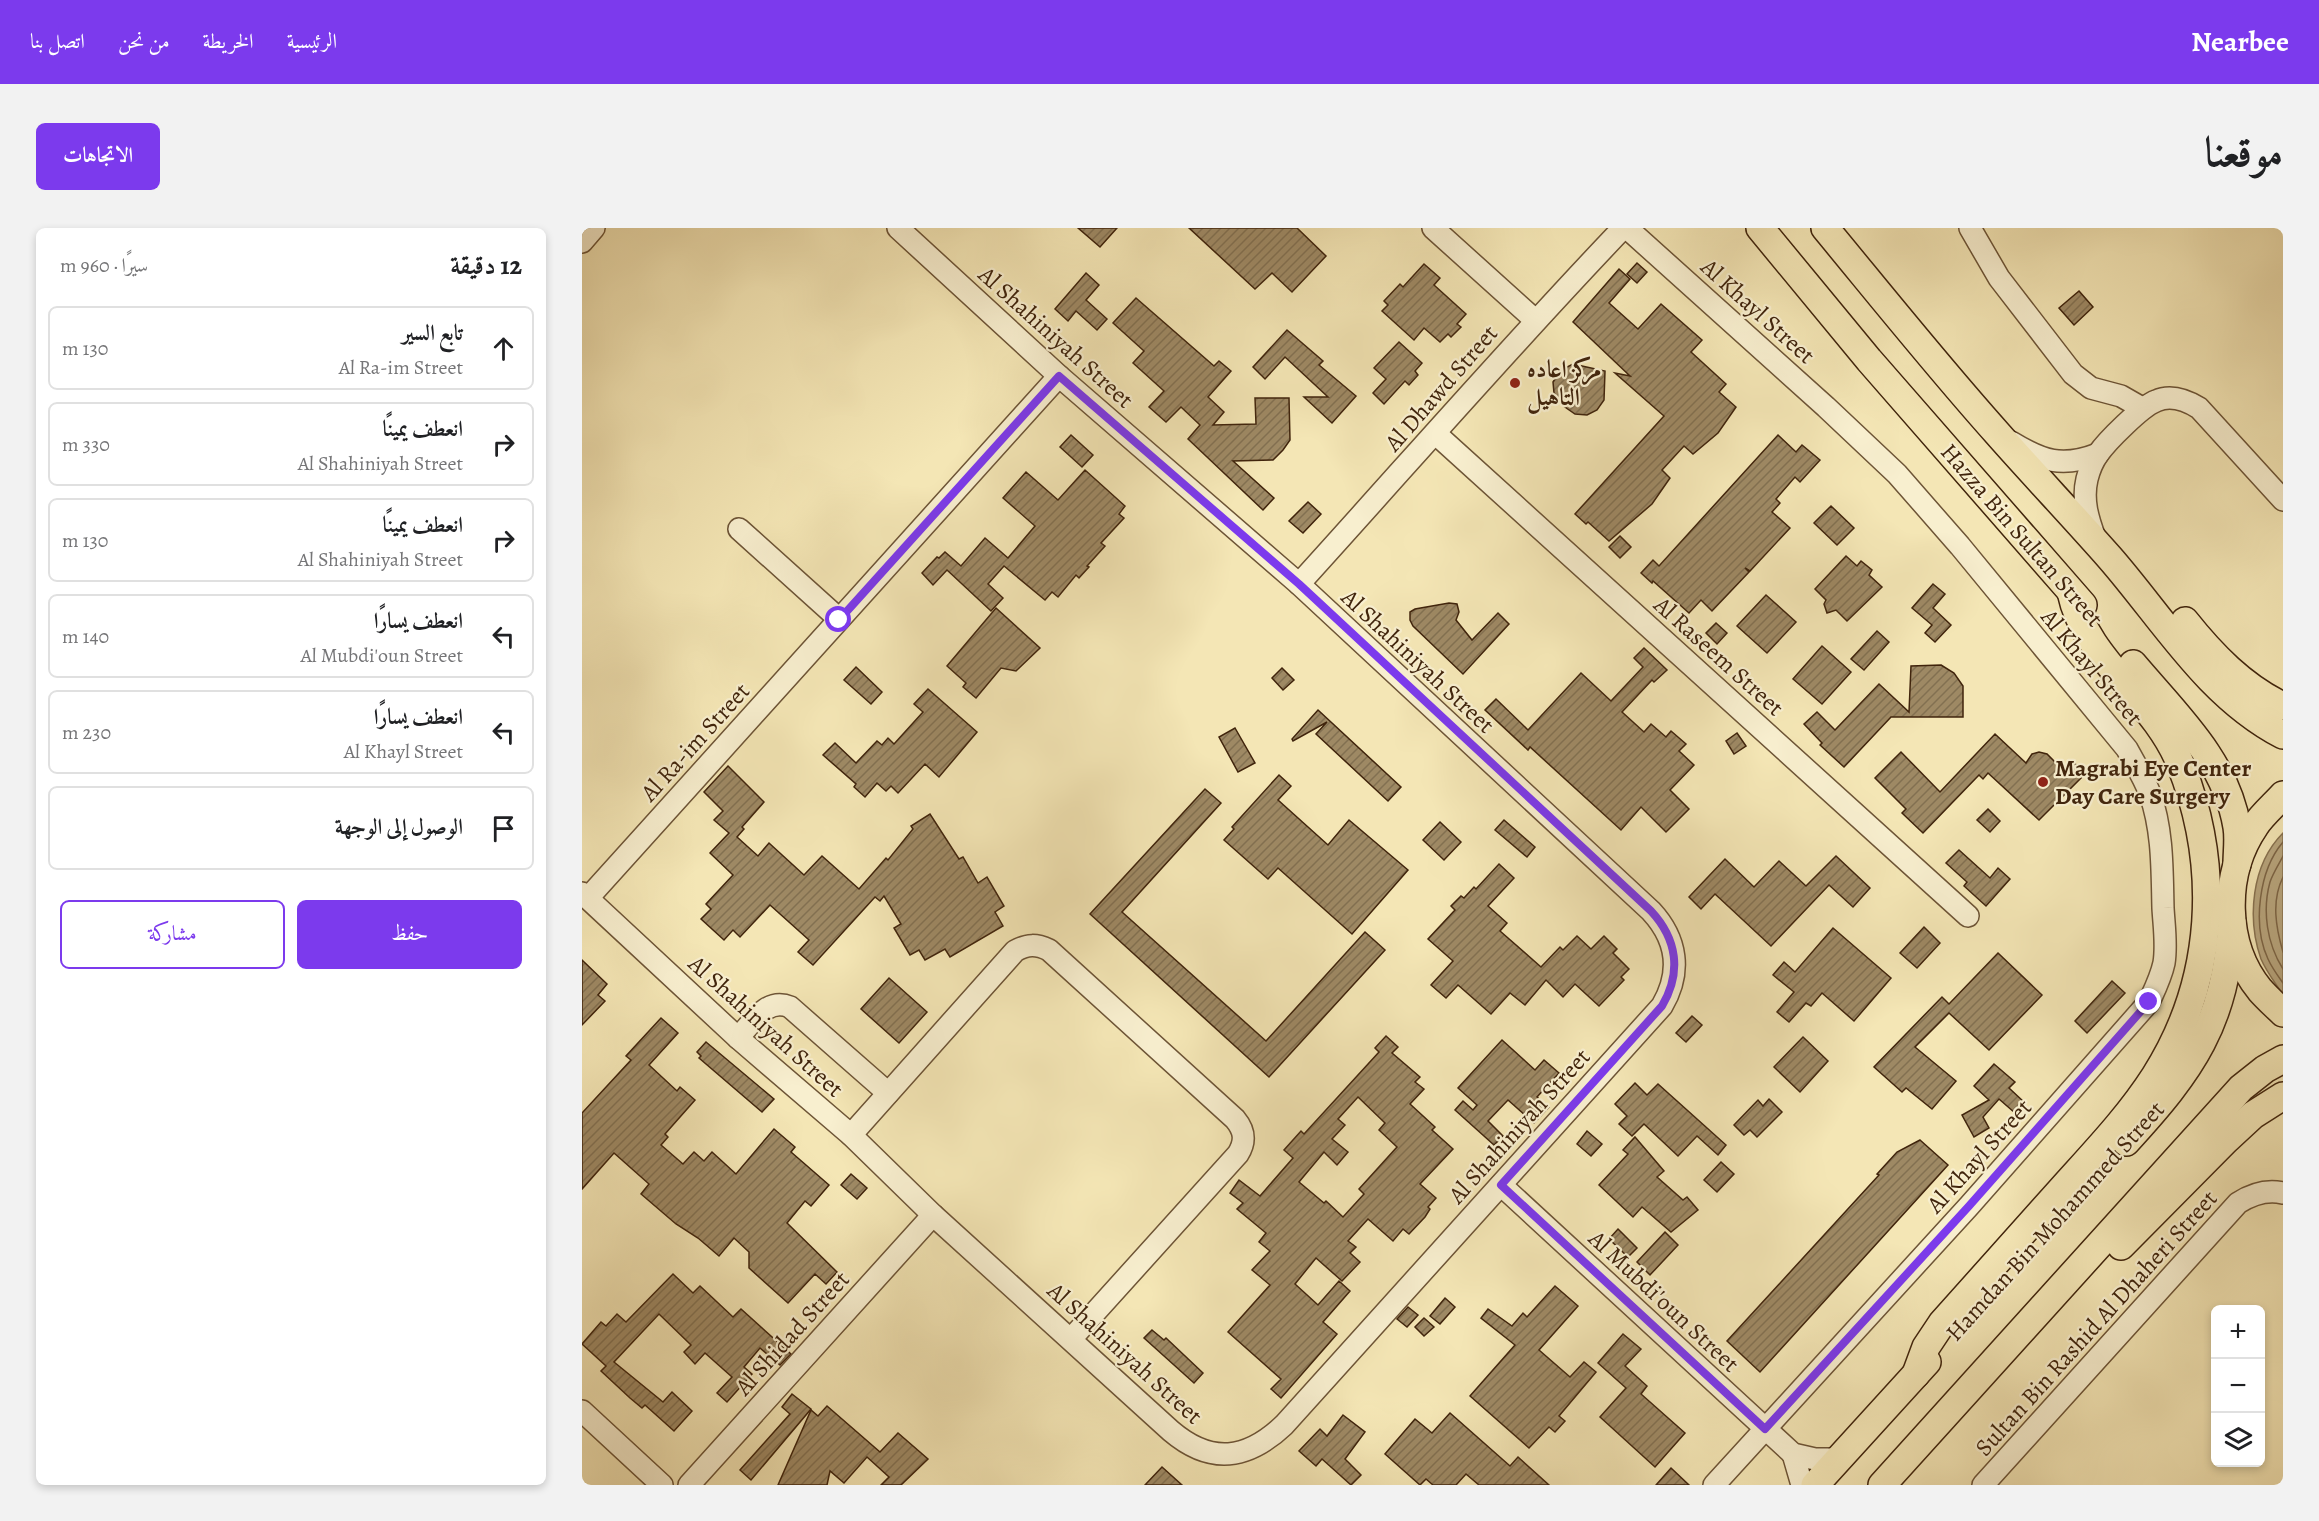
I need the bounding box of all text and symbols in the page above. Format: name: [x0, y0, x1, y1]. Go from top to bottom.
text: Nearbee: [2191, 23, 2289, 61]
text: اتصل بنا: [30, 27, 85, 55]
text: من نحن: [118, 27, 170, 55]
text: الخريطة: [203, 27, 254, 55]
text: الرئيسية: [287, 27, 337, 55]
button: الاتجاهات: [36, 123, 160, 190]
text: موقعنا: [2205, 123, 2283, 180]
text: 12 دقيقة: [450, 248, 522, 283]
street label: Al Khayl Street: [1693, 251, 1822, 371]
text: سيرًا · 960 m: [60, 252, 148, 279]
street label: Al Shahiniyah Street: [971, 258, 1140, 415]
text: تابع السير: [402, 318, 463, 348]
street label: Al Dhawd Street: [1377, 318, 1505, 459]
icon: ahead: [487, 332, 520, 365]
text: 130 m: [62, 335, 108, 362]
place label: مركز اعاده التاهيل: [1527, 353, 1601, 414]
text: Al Ra-im Street: [339, 354, 463, 381]
marker: مركز اعاده التاهيل: [1508, 376, 1522, 390]
text: انعطف يمينًا: [383, 414, 463, 444]
icon: right: [487, 428, 520, 461]
text: 330 m: [62, 431, 110, 458]
street label: Hazza Bin Sultan Street: [1933, 437, 2111, 634]
text: Al Shahiniyah Street: [298, 450, 463, 477]
text: انعطف يمينًا: [383, 510, 463, 540]
icon: right: [487, 524, 520, 557]
text: 130 m: [62, 527, 108, 554]
text: Al Shahiniyah Street: [298, 546, 463, 573]
street label: Al Shahiniyah Street: [1334, 581, 1501, 740]
street label: Al Raseem Street: [1646, 588, 1791, 723]
street label: Al Khayl Street: [2033, 601, 2150, 732]
text: انعطف يسارًا: [374, 606, 463, 636]
route start: [825, 606, 851, 632]
icon: left: [487, 620, 520, 653]
text: 140 m: [62, 623, 109, 650]
text: Al Mubdi'oun Street: [301, 642, 463, 669]
street label: Al Ra-im Street: [633, 676, 757, 809]
text: انعطف يسارًا: [374, 702, 463, 732]
icon: left: [487, 716, 520, 749]
text: 230 m: [62, 719, 111, 746]
text: Al Khayl Street: [344, 738, 463, 765]
place label: Magrabi Eye Center Day Care Surgery: [2055, 752, 2251, 812]
marker: Magrabi Eye Center Day Care Surgery: [2036, 775, 2050, 789]
text: الوصول إلى الوجهة: [335, 812, 463, 842]
icon: arrive: [487, 812, 520, 845]
button: مشاركة: [60, 900, 285, 969]
button: حفظ: [297, 900, 522, 969]
street label: Al Shahiniyah Street: [681, 947, 850, 1104]
route end: [2135, 988, 2161, 1014]
street label: Al Shahiniyah Street: [1440, 1042, 1597, 1211]
street label: Al Khayl Street: [1919, 1092, 2039, 1221]
street label: Hamdan Bin Mohammed Street: [1939, 1094, 2172, 1348]
street label: Sultan Bin Rashid Al Dhaheri Street: [1968, 1183, 2224, 1463]
street label: Al Mubdi'oun Street: [1581, 1222, 1746, 1379]
street label: Al Shidad Street: [727, 1264, 856, 1403]
street label: Al Shahiniyah Street: [1040, 1274, 1209, 1431]
map controls: [2211, 1305, 2265, 1467]
button: +: [2211, 1305, 2265, 1359]
button: −: [2211, 1359, 2265, 1413]
button: layers: [2211, 1413, 2265, 1467]

